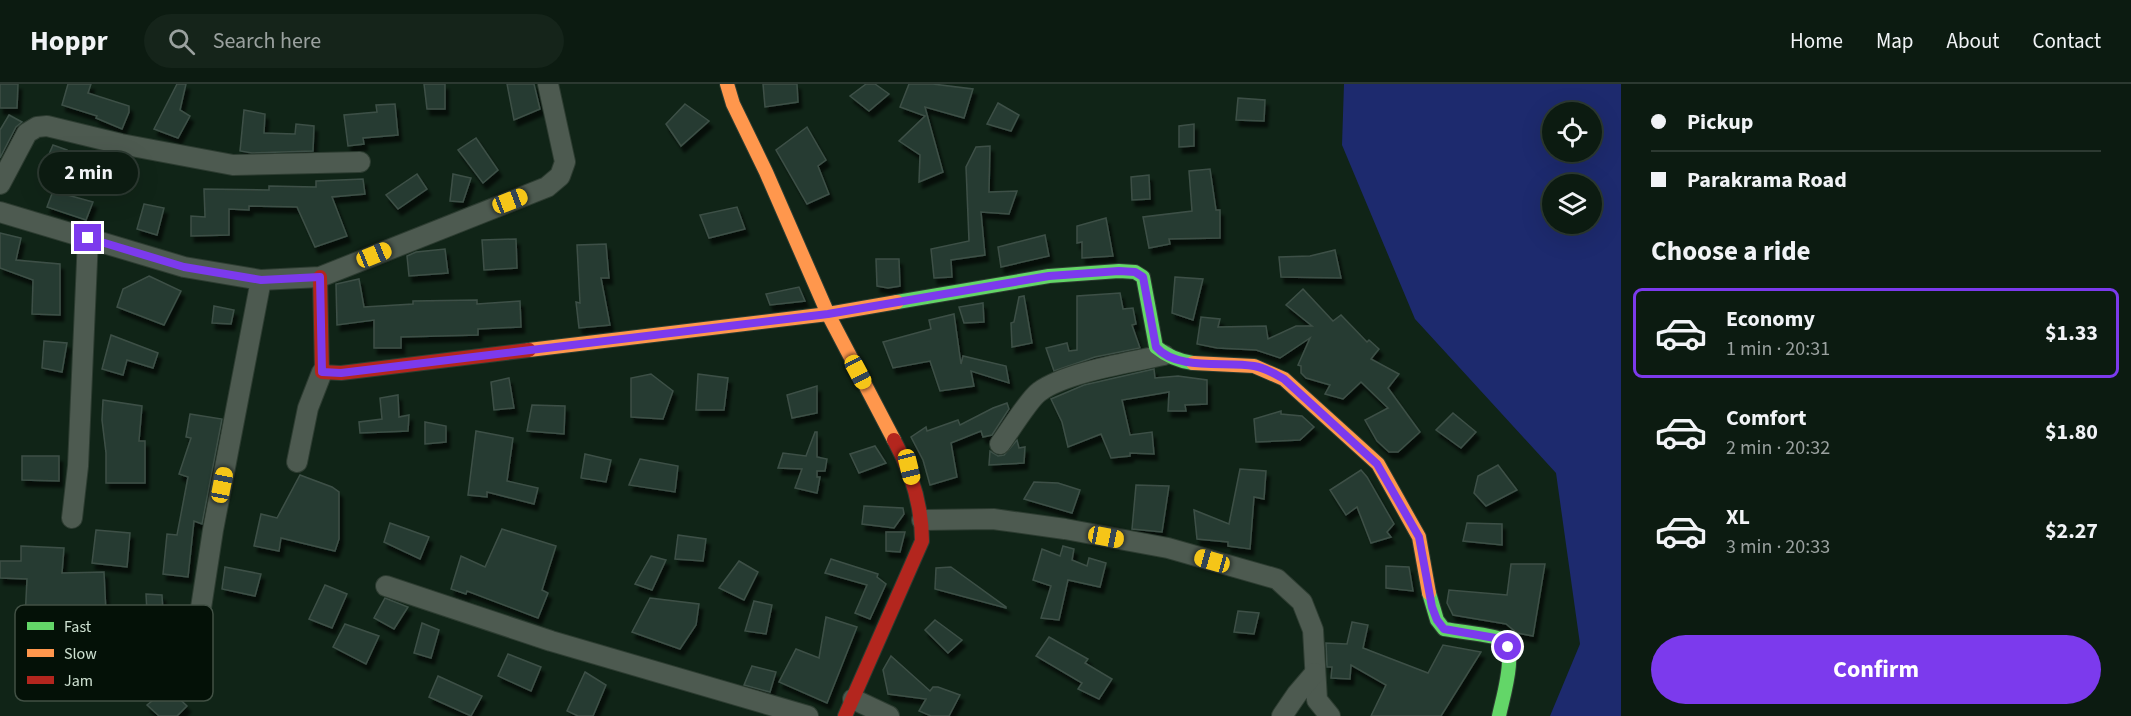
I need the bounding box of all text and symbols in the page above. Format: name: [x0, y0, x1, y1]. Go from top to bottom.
search box: [144, 14, 564, 68]
text: Hoppr: [30, 21, 108, 61]
icon: search: [165, 25, 198, 58]
text: Search here: [213, 25, 321, 57]
text: Home: [1790, 26, 1843, 56]
text: Map: [1876, 26, 1914, 56]
text: About: [1947, 26, 1999, 56]
text: Contact: [2032, 26, 2101, 56]
map controls: [1542, 102, 1602, 234]
button: locate: [1542, 102, 1602, 162]
text: Pickup: [1687, 106, 1753, 138]
callout: 2 min: [38, 151, 138, 193]
text: 2 min: [64, 159, 113, 187]
text: Parakrama Road: [1687, 164, 1847, 196]
button: layers: [1542, 174, 1602, 234]
car: [490, 186, 530, 216]
route end: [74, 224, 101, 251]
text: Choose a ride: [1651, 232, 1811, 271]
car: [354, 240, 394, 270]
text: Economy: [1726, 303, 1815, 335]
icon: car: [1654, 306, 1708, 360]
text: $1.33: [2045, 317, 2098, 349]
text: 1 min · 20:31: [1726, 335, 1830, 363]
car: [842, 352, 874, 392]
text: Comfort: [1726, 402, 1807, 434]
icon: car: [1654, 405, 1708, 459]
text: $1.80: [2045, 416, 2098, 448]
text: 2 min · 20:32: [1726, 434, 1830, 462]
car: [896, 447, 922, 487]
car: [210, 466, 234, 504]
text: XL: [1726, 501, 1750, 533]
icon: car: [1654, 504, 1708, 558]
text: $2.27: [2045, 515, 2098, 547]
car: [1087, 525, 1125, 549]
text: 3 min · 20:33: [1726, 533, 1830, 561]
car: [1192, 547, 1232, 575]
legend: [15, 605, 213, 701]
text: Fast: [64, 616, 92, 638]
route start: [1494, 633, 1521, 660]
button: Confirm: [1651, 635, 2101, 704]
text: Slow: [64, 643, 97, 665]
text: Jam: [64, 670, 93, 692]

